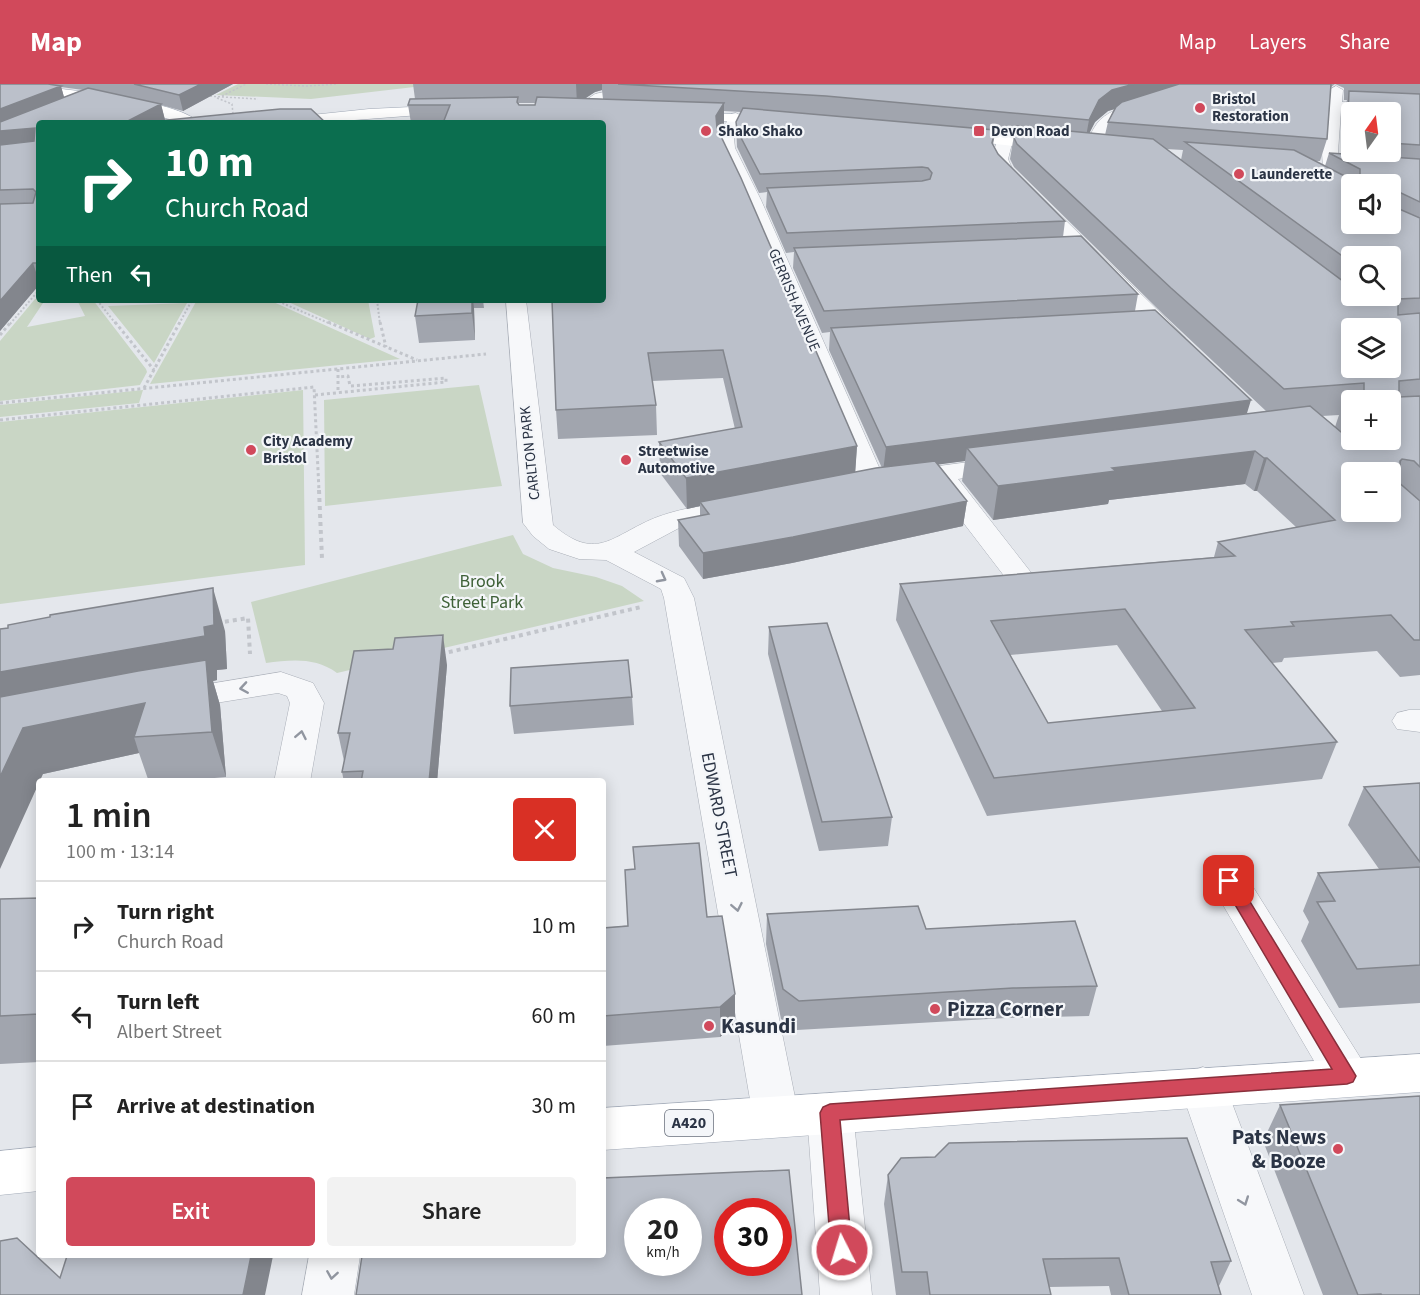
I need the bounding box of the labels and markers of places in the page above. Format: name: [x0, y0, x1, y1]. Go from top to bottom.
place label: Bristol Restoration: [1212, 89, 1289, 127]
marker: Bristol Restoration: [1193, 101, 1207, 115]
place label: Shako Shako: [718, 121, 803, 142]
place label: Devon Road: [991, 121, 1070, 142]
marker: Shako Shako: [699, 124, 713, 138]
marker: Devon Road: [972, 124, 986, 138]
place label: Launderette: [1251, 164, 1332, 185]
marker: Launderette: [1232, 167, 1246, 181]
place label: City Academy Bristol: [263, 431, 353, 469]
place label: Streetwise Automotive: [637, 441, 715, 479]
marker: City Academy Bristol: [244, 443, 258, 457]
marker: Streetwise Automotive: [619, 453, 633, 467]
pin: [1203, 855, 1254, 906]
place label: Pizza Corner: [947, 994, 1064, 1024]
marker: Pizza Corner: [928, 1002, 942, 1016]
place label: Kasundi: [721, 1011, 796, 1041]
marker: Kasundi: [702, 1019, 716, 1033]
place label: Pats News & Booze: [1232, 1122, 1326, 1176]
marker: Pats News & Booze: [1331, 1142, 1345, 1156]

